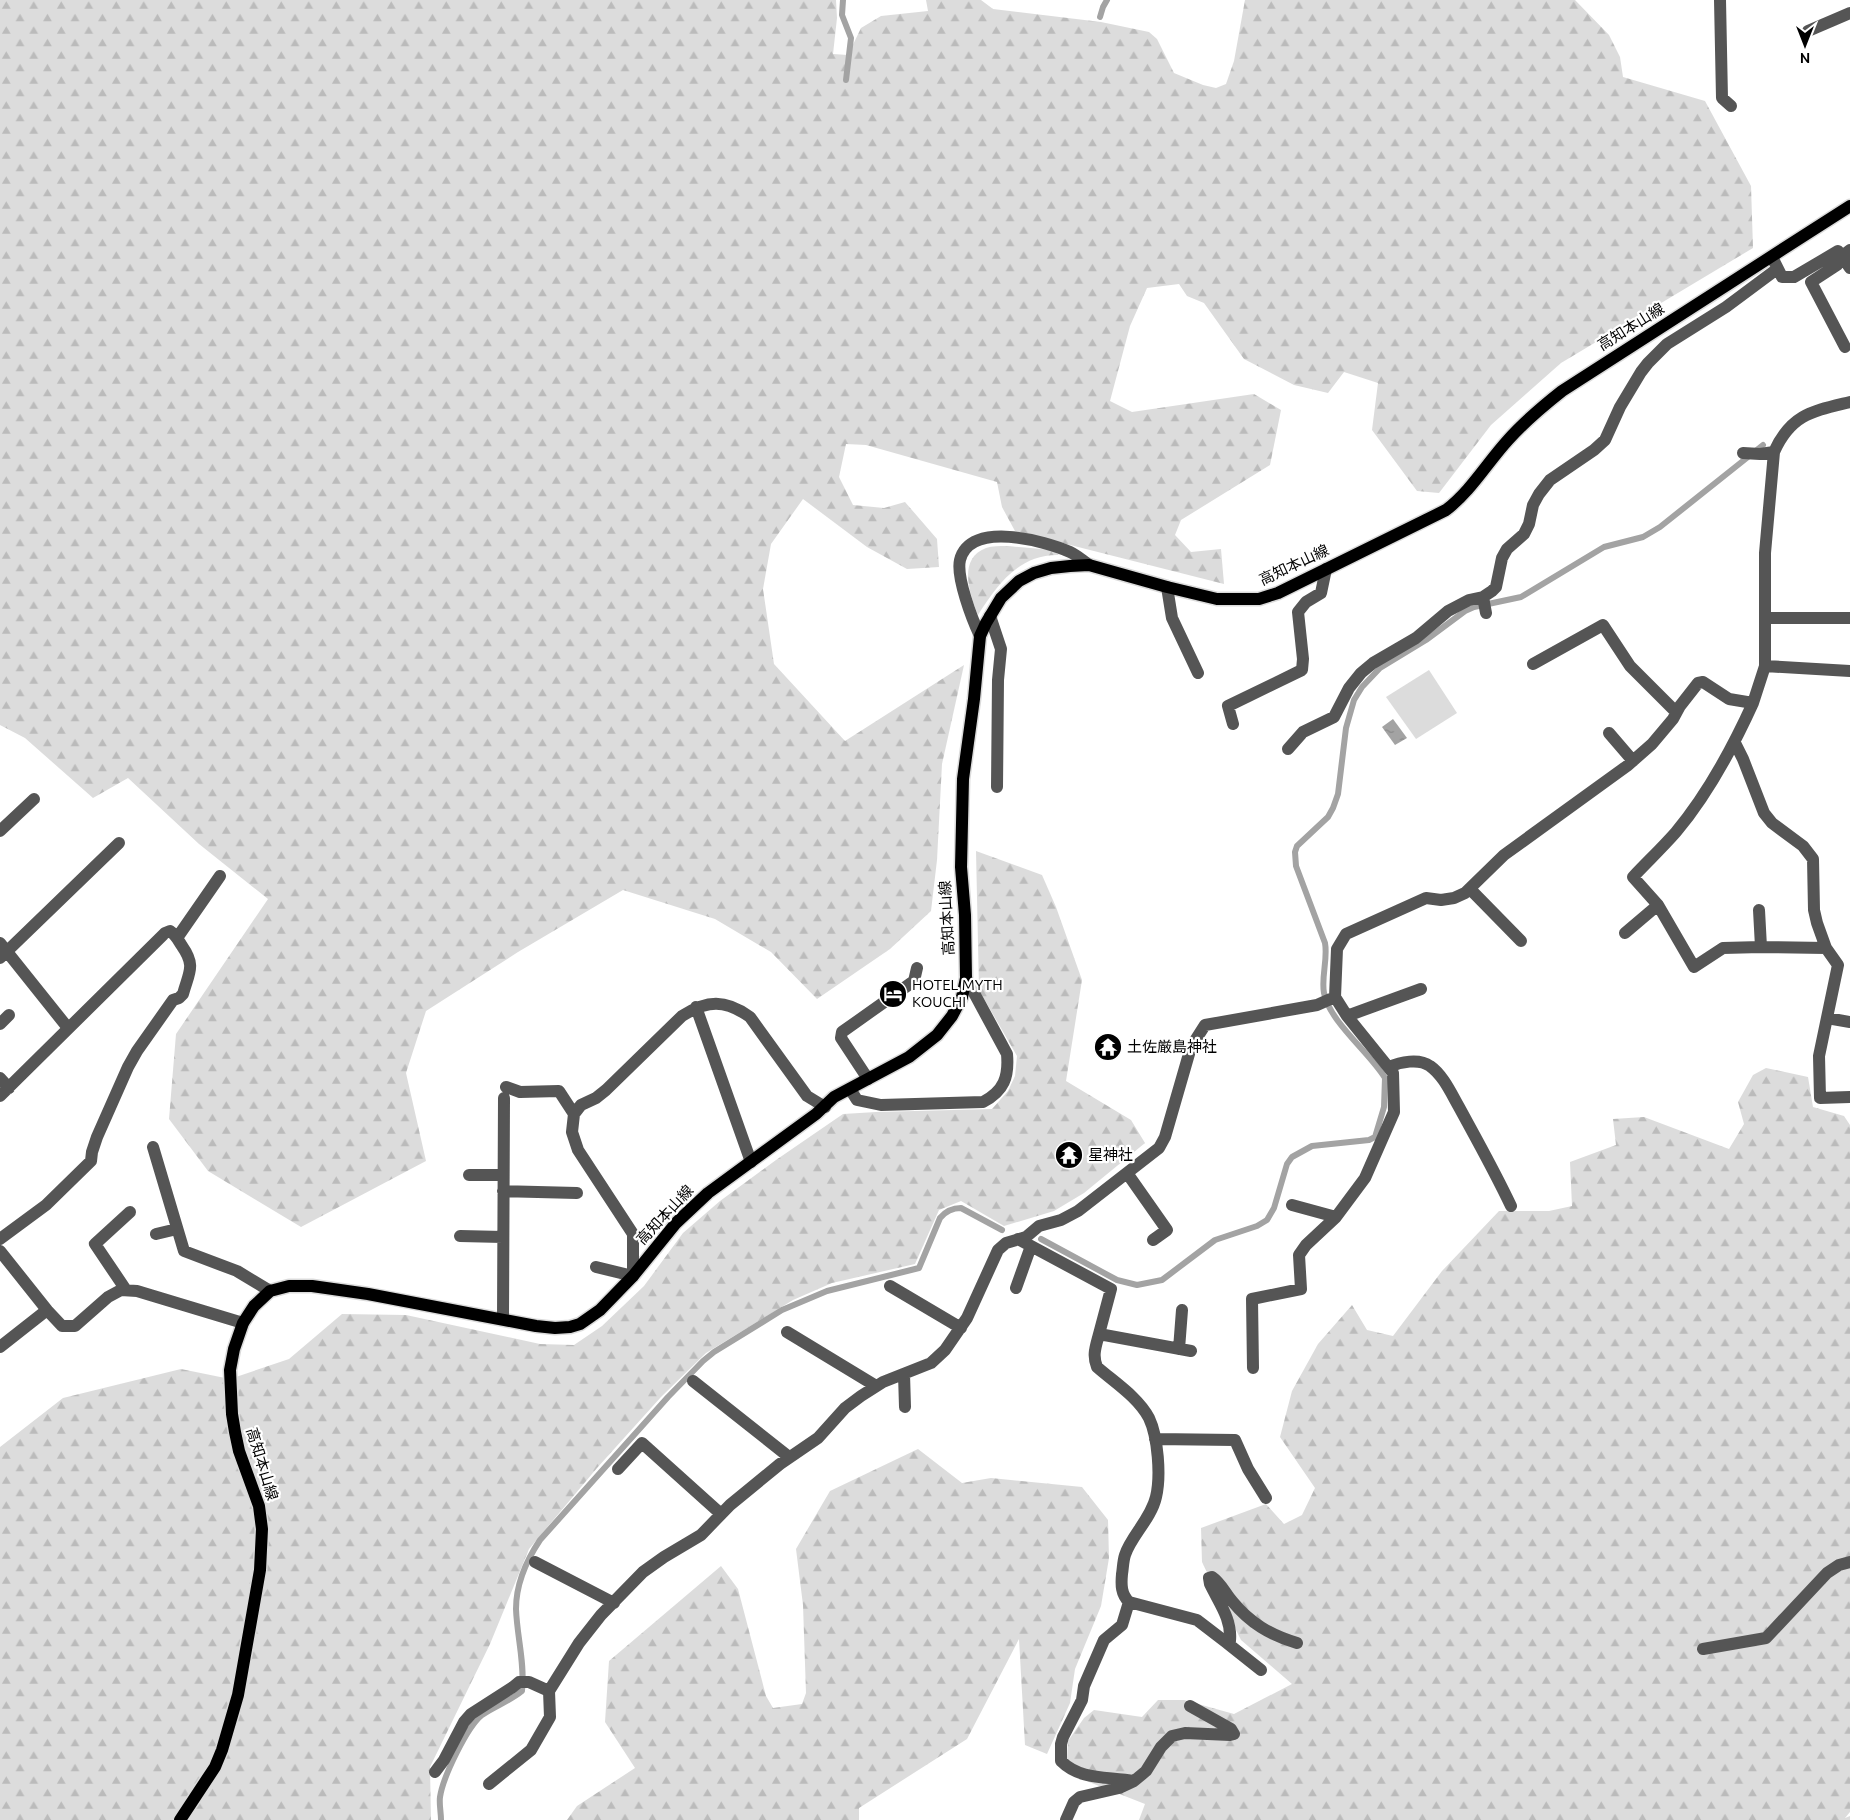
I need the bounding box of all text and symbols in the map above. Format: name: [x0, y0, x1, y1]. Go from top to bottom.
north arrow: [1780, 20, 1830, 70]
text: N: [1800, 50, 1810, 66]
street label: 高知本山線: [1594, 299, 1667, 354]
street label: 高知本山線: [1256, 541, 1331, 588]
street label: 高知本山線: [936, 880, 957, 956]
place label: HOTEL MYTH KOUCHI: [912, 976, 1003, 1010]
hotel icon: HOTEL MYTH KOUCHI: [878, 979, 908, 1009]
temple icon: 土佐厳島神社: [1093, 1032, 1123, 1062]
place label: 土佐厳島神社: [1127, 1038, 1217, 1055]
temple icon: 星神社: [1054, 1140, 1084, 1170]
place label: 星神社: [1088, 1146, 1133, 1163]
street label: 高知本山線: [633, 1181, 696, 1248]
street label: 高知本山線: [243, 1425, 282, 1502]

